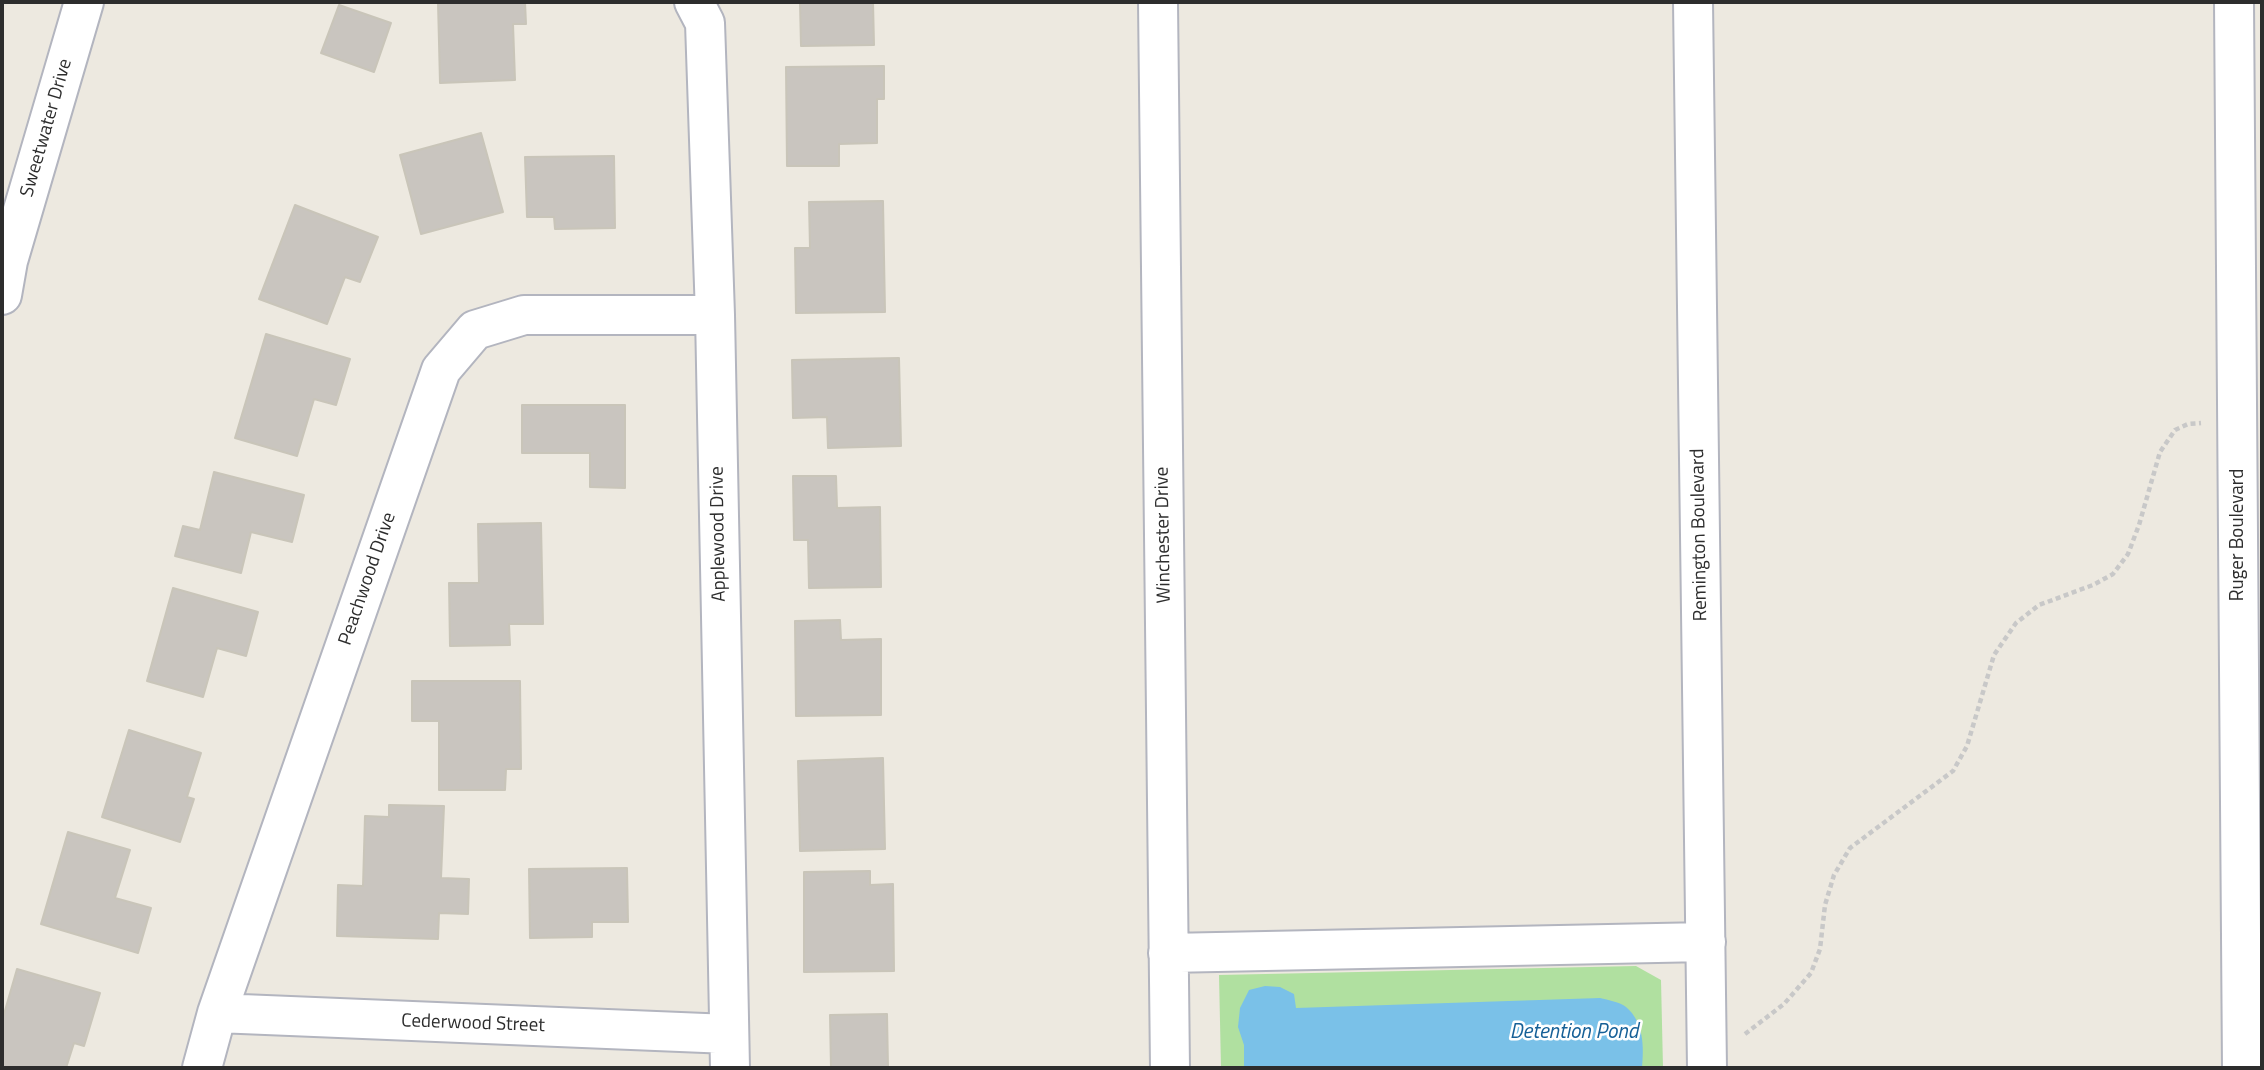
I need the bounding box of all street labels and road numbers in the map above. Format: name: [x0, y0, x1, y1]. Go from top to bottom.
street label: Sweetwater Drive: [16, 56, 78, 200]
street label: Remington Boulevard: [1687, 448, 1713, 622]
street label: Applewood Drive: [706, 466, 732, 602]
street label: Winchester Drive: [1151, 466, 1177, 604]
street label: Ruger Boulevard: [2227, 469, 2249, 601]
street label: Peachwood Drive: [335, 510, 401, 648]
street label: Cederwood Street: [401, 1010, 545, 1038]

